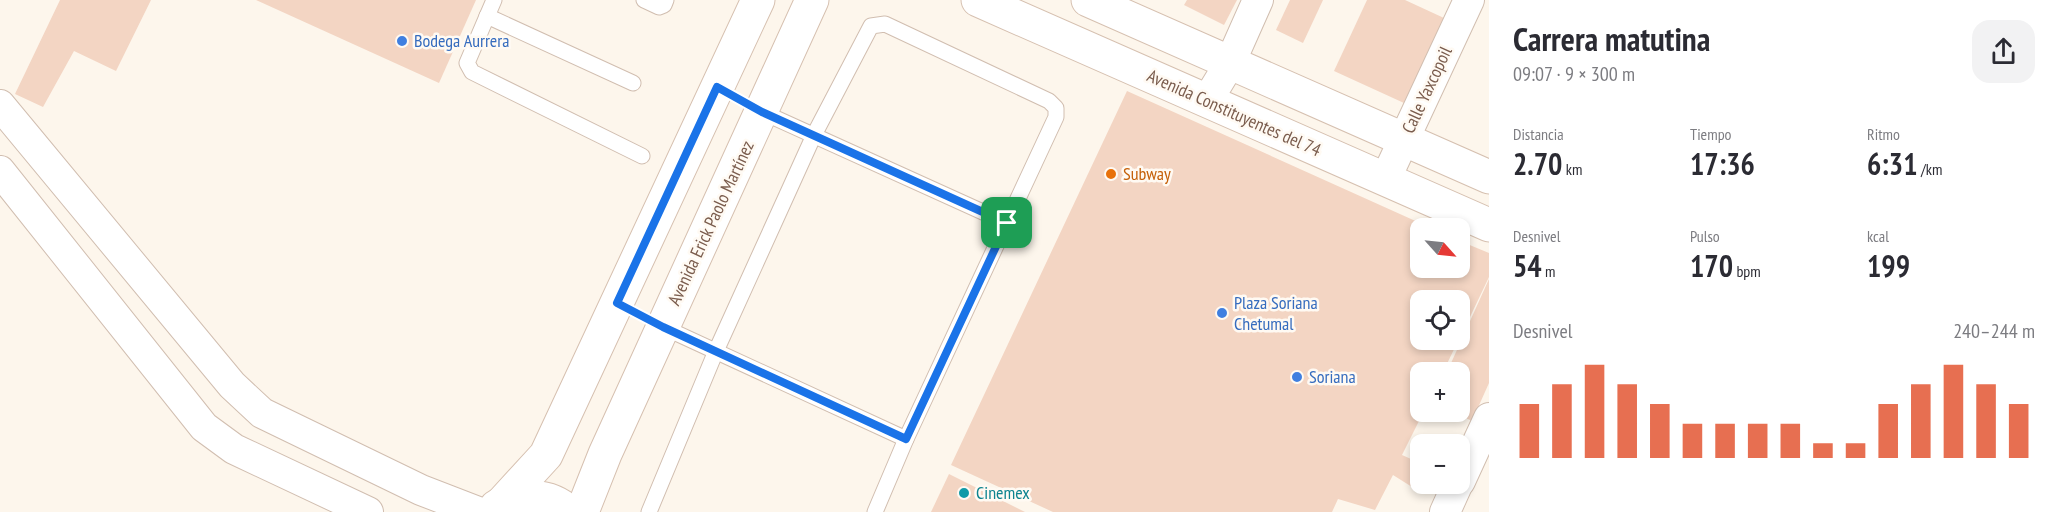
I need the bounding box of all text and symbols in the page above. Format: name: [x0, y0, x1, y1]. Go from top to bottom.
text: Carrera matutina: [1513, 17, 1710, 60]
button: share: [1972, 20, 2035, 83]
place label: Bodega Aurrera: [414, 29, 509, 52]
marker: Bodega Aurrera: [395, 34, 409, 48]
street label: Calle Yaxcopoil: [1396, 42, 1457, 137]
text: 09:07 · 9 × 300 m: [1513, 61, 1635, 87]
street label: Avenida Constituyentes del 74: [1144, 64, 1325, 161]
text: Distancia: [1513, 124, 1564, 144]
text: Tiempo: [1690, 124, 1732, 144]
text: Ritmo: [1867, 124, 1900, 144]
street label: Avenida Erick Paolo Martínez: [662, 137, 759, 309]
text: 2.70: [1513, 144, 1562, 183]
text: 17:36: [1690, 144, 1755, 183]
text: 6:31: [1867, 144, 1918, 183]
text: km: [1562, 159, 1582, 179]
text: /km: [1918, 159, 1942, 179]
place label: Subway: [1123, 162, 1171, 185]
marker: Subway: [1104, 167, 1118, 181]
pin: [981, 197, 1032, 248]
icon: arrive: [990, 206, 1023, 239]
north arrow: [1410, 218, 1470, 278]
map controls: [1410, 218, 1470, 494]
text: Desnivel: [1513, 226, 1560, 246]
text: Pulso: [1690, 226, 1720, 246]
text: kcal: [1867, 226, 1889, 246]
text: 54: [1513, 246, 1542, 285]
text: 170: [1690, 246, 1733, 285]
text: 199: [1867, 246, 1910, 285]
text: m: [1542, 261, 1556, 281]
text: bpm: [1733, 261, 1761, 281]
button: locate: [1410, 290, 1470, 350]
place label: Plaza Soriana Chetumal: [1234, 291, 1318, 335]
marker: Plaza Soriana Chetumal: [1215, 306, 1229, 320]
text: Desnivel: [1513, 318, 1572, 344]
text: 240–244 m: [1953, 318, 2035, 344]
button: +: [1410, 362, 1470, 422]
place label: Soriana: [1309, 365, 1356, 388]
marker: Soriana: [1290, 370, 1304, 384]
button: −: [1410, 434, 1470, 494]
place label: Cinemex: [976, 481, 1030, 504]
marker: Cinemex: [957, 486, 971, 500]

